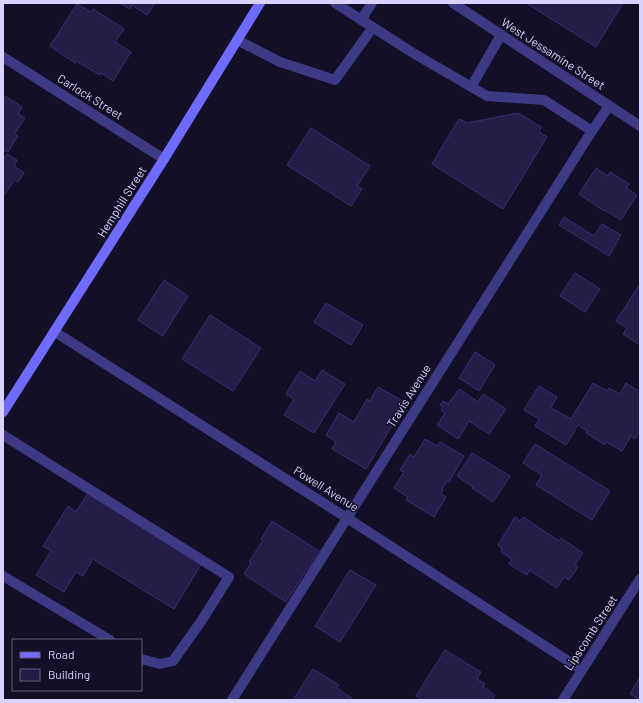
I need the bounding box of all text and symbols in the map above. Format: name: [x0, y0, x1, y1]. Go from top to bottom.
street label: West Jessamine Street: [499, 15, 608, 92]
street label: Carlock Street: [55, 70, 126, 122]
street label: Hemphill Street: [94, 163, 149, 240]
street label: Travis Avenue: [383, 361, 433, 430]
street label: Powell Avenue: [291, 463, 362, 514]
street label: Lipscomb Street: [561, 592, 620, 673]
legend: [12, 639, 142, 691]
text: Road: [48, 647, 75, 661]
text: Building: [48, 667, 90, 681]

